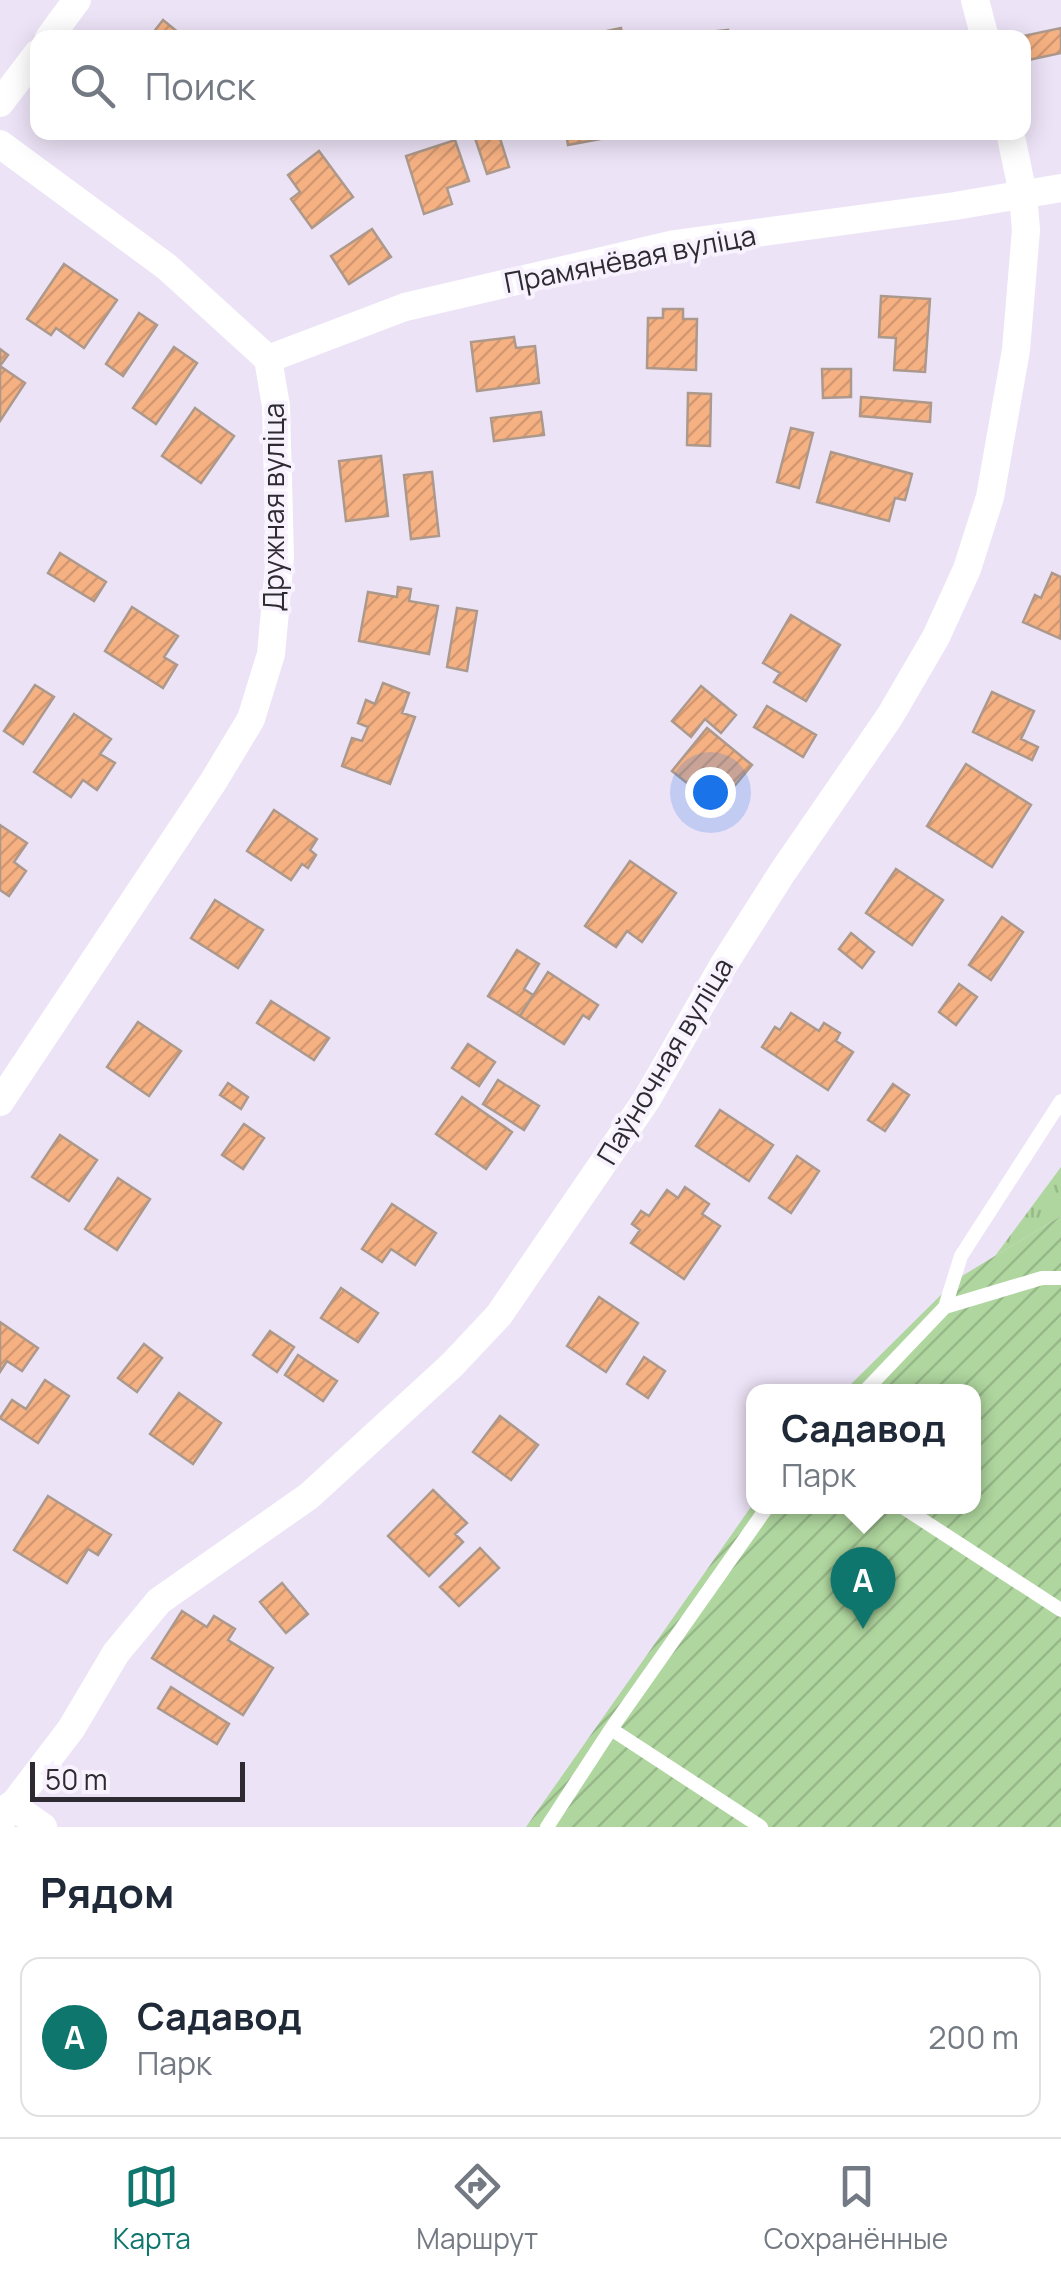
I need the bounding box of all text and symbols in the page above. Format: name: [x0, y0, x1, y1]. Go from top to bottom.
search box: [30, 30, 1031, 140]
icon: search: [65, 58, 120, 113]
text: Поиск: [145, 59, 255, 111]
street label: Прамянёвая вуліца: [501, 215, 759, 301]
street label: Дружная вуліца: [254, 403, 292, 611]
your location: [685, 767, 736, 818]
street label: Паўночная вуліца: [587, 950, 741, 1171]
popup: [746, 1384, 981, 1514]
text: Садавод: [781, 1401, 946, 1453]
text: Парк: [781, 1453, 856, 1497]
pin: A: [830, 1546, 896, 1629]
scale bar: [30, 1757, 245, 1802]
text: 50 m: [45, 1760, 108, 1798]
text: Рядом: [40, 1863, 174, 1921]
text: Садавод: [137, 1989, 302, 2041]
text: A: [64, 2015, 85, 2059]
text: 200 m: [928, 2015, 1019, 2059]
text: Парк: [137, 2041, 212, 2085]
tab: Карта: [113, 2159, 191, 2257]
tab: Маршрут: [416, 2159, 538, 2257]
tab: Сохранённые: [764, 2159, 948, 2257]

